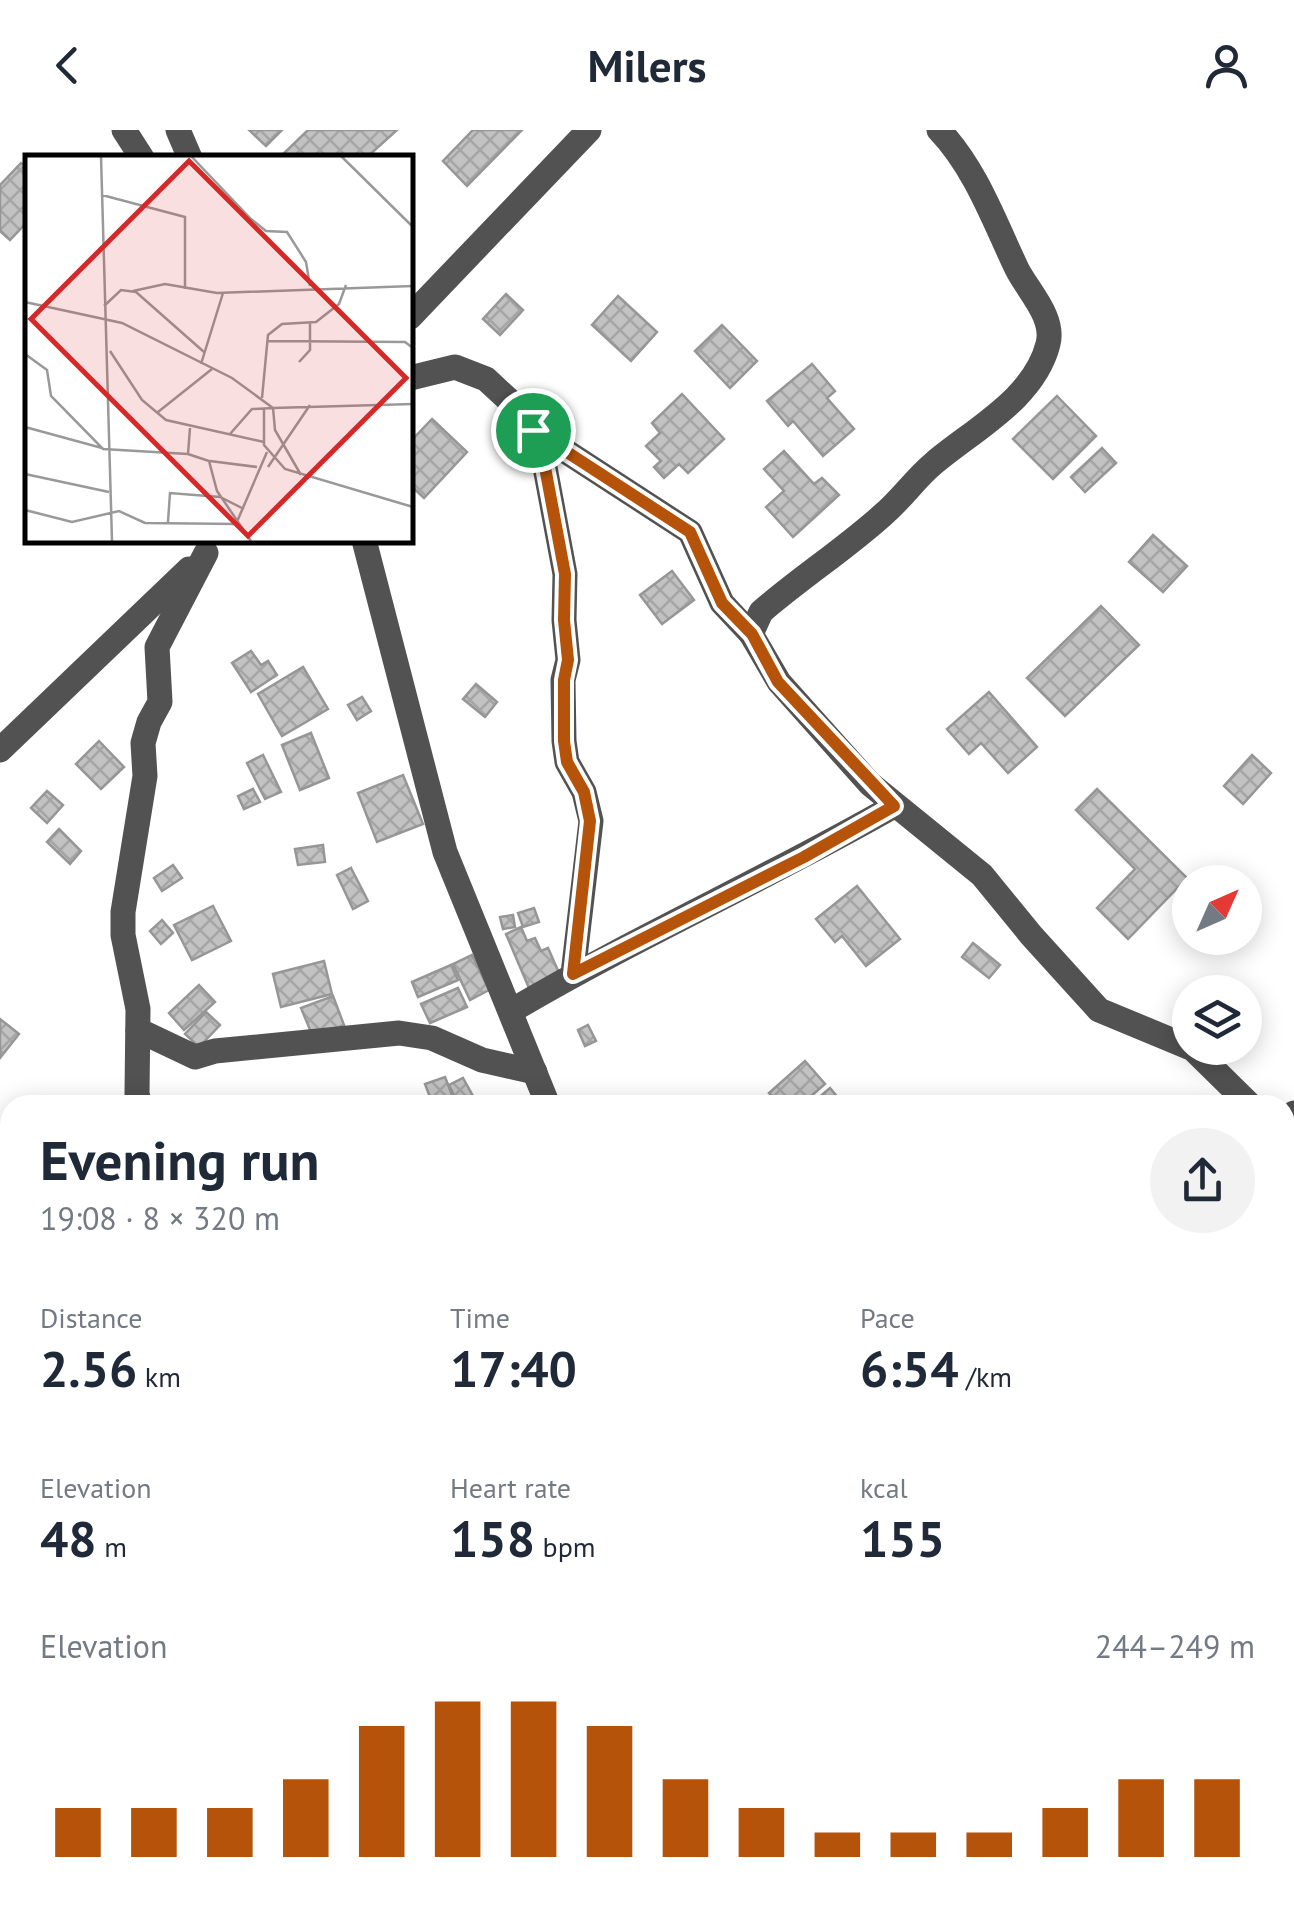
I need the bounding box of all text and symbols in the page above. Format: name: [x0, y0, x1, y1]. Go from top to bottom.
text: Milers: [588, 36, 706, 94]
icon: back: [40, 38, 95, 93]
icon: person: [1199, 38, 1254, 93]
inset map: [25, 155, 412, 542]
pin: [491, 388, 576, 473]
icon: arrive: [506, 403, 561, 458]
north arrow: [1172, 865, 1262, 955]
map controls: [1172, 865, 1262, 1065]
button: layers: [1172, 975, 1262, 1065]
text: Evening run: [40, 1124, 320, 1195]
button: share: [1150, 1128, 1255, 1233]
text: 19:08 · 8 × 320 m: [40, 1197, 280, 1239]
text: Distance: [40, 1299, 143, 1336]
text: Time: [450, 1299, 510, 1336]
text: Pace: [860, 1299, 915, 1336]
text: 2.56: [40, 1336, 137, 1401]
text: 17:40: [450, 1336, 577, 1401]
text: 6:54: [860, 1336, 959, 1401]
text: km: [137, 1358, 181, 1395]
text: /km: [959, 1358, 1012, 1395]
text: Elevation: [40, 1469, 152, 1506]
text: Heart rate: [450, 1469, 571, 1506]
text: kcal: [860, 1469, 908, 1506]
text: 48: [40, 1506, 97, 1571]
text: 158: [450, 1506, 535, 1571]
text: 155: [860, 1506, 945, 1571]
text: m: [97, 1528, 127, 1565]
text: bpm: [535, 1528, 596, 1565]
text: Elevation: [40, 1625, 167, 1667]
text: 244–249 m: [1095, 1625, 1255, 1667]

